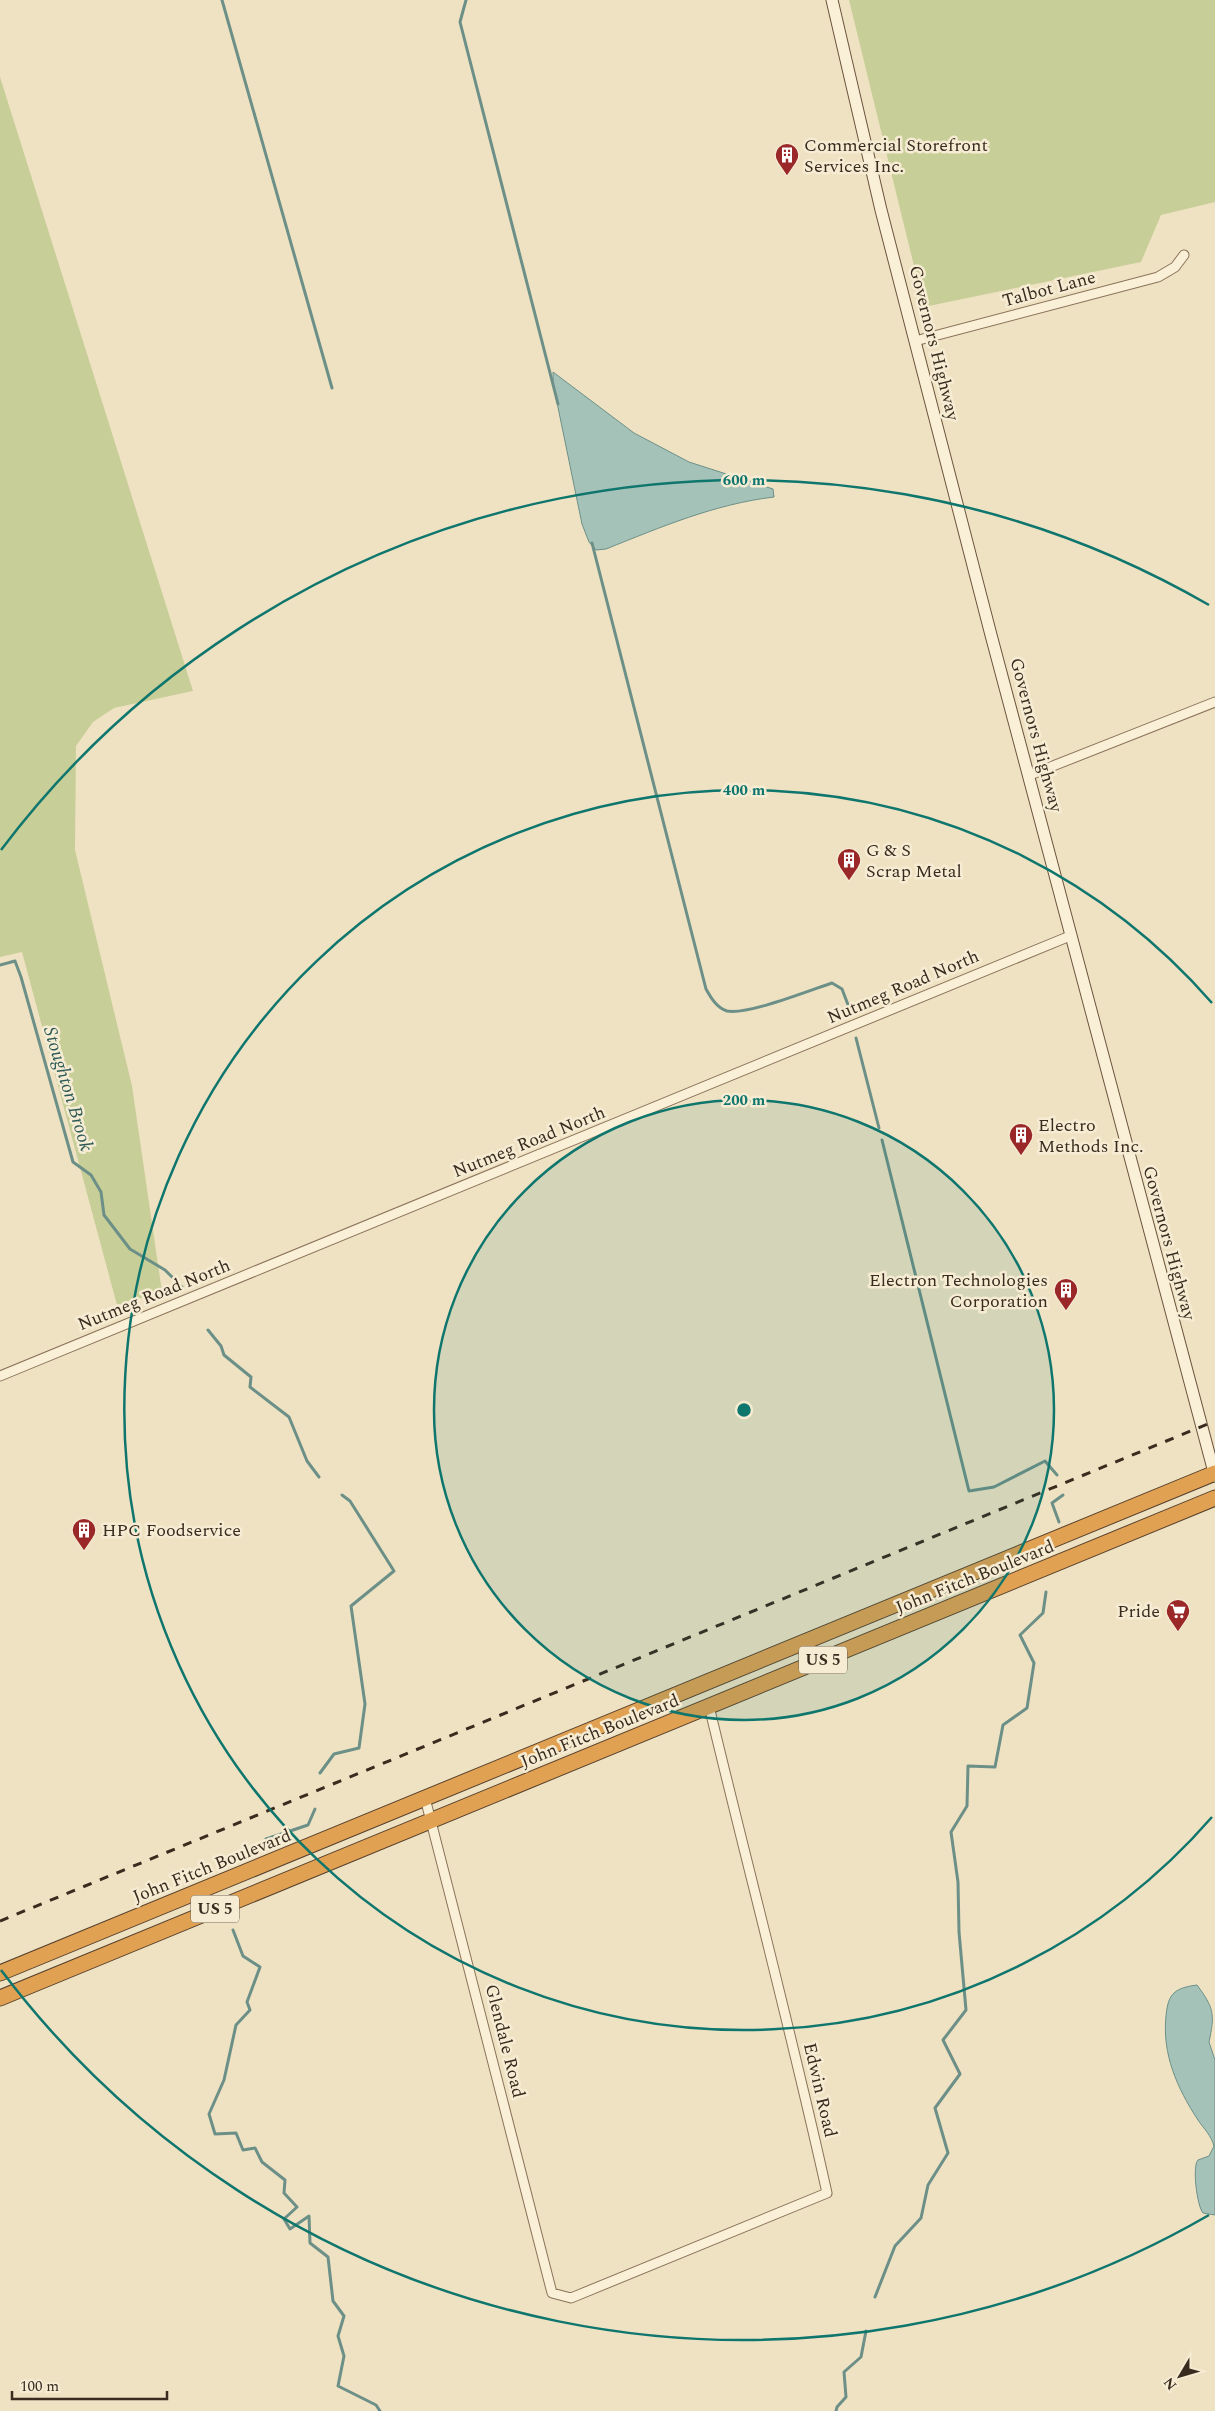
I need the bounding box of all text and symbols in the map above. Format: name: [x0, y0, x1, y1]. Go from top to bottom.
place label: Commercial Storefront Services Inc.: [804, 132, 988, 180]
building icon: Commercial Storefront Services Inc.: [774, 142, 800, 176]
street label: Governors Highway: [902, 263, 967, 425]
street label: Talbot Lane: [999, 264, 1099, 314]
text: 600 m: [723, 469, 766, 492]
street label: Governors Highway: [1002, 655, 1070, 816]
text: 400 m: [723, 779, 766, 802]
place label: G & S Scrap Metal: [866, 837, 962, 885]
building icon: G & S Scrap Metal: [836, 847, 862, 881]
street label: Nutmeg Road North: [823, 943, 983, 1031]
water label: Stoughton Brook: [35, 1023, 101, 1155]
text: 200 m: [723, 1089, 766, 1112]
street label: Nutmeg Road North: [449, 1099, 609, 1185]
place label: Electro Methods Inc.: [1038, 1112, 1143, 1160]
building icon: Electro Methods Inc.: [1008, 1122, 1034, 1156]
street label: Governors Highway: [1135, 1163, 1203, 1324]
street label: Nutmeg Road North: [74, 1252, 234, 1338]
place label: Electron Technologies Corporation: [869, 1267, 1048, 1315]
building icon: Electron Technologies Corporation: [1053, 1277, 1079, 1311]
centre of rings: [735, 1401, 753, 1419]
building icon: HPC Foodservice: [71, 1517, 97, 1551]
place label: HPC Foodservice: [102, 1517, 241, 1544]
street label: John Fitch Boulevard: [892, 1533, 1058, 1621]
place label: Pride: [1117, 1598, 1160, 1625]
supermarket icon: Pride: [1165, 1598, 1191, 1632]
road number: US 5: [799, 1646, 847, 1674]
street label: John Fitch Boulevard: [517, 1687, 683, 1775]
street label: John Fitch Boulevard: [129, 1822, 295, 1910]
road number: US 5: [191, 1896, 239, 1922]
street label: Glendale Road: [478, 1981, 532, 2101]
street label: Edwin Road: [796, 2040, 844, 2140]
north arrow: [1155, 2351, 1205, 2401]
scale bar: [12, 2368, 168, 2400]
text: N: [1158, 2373, 1182, 2395]
text: 100 m: [20, 2375, 59, 2398]

